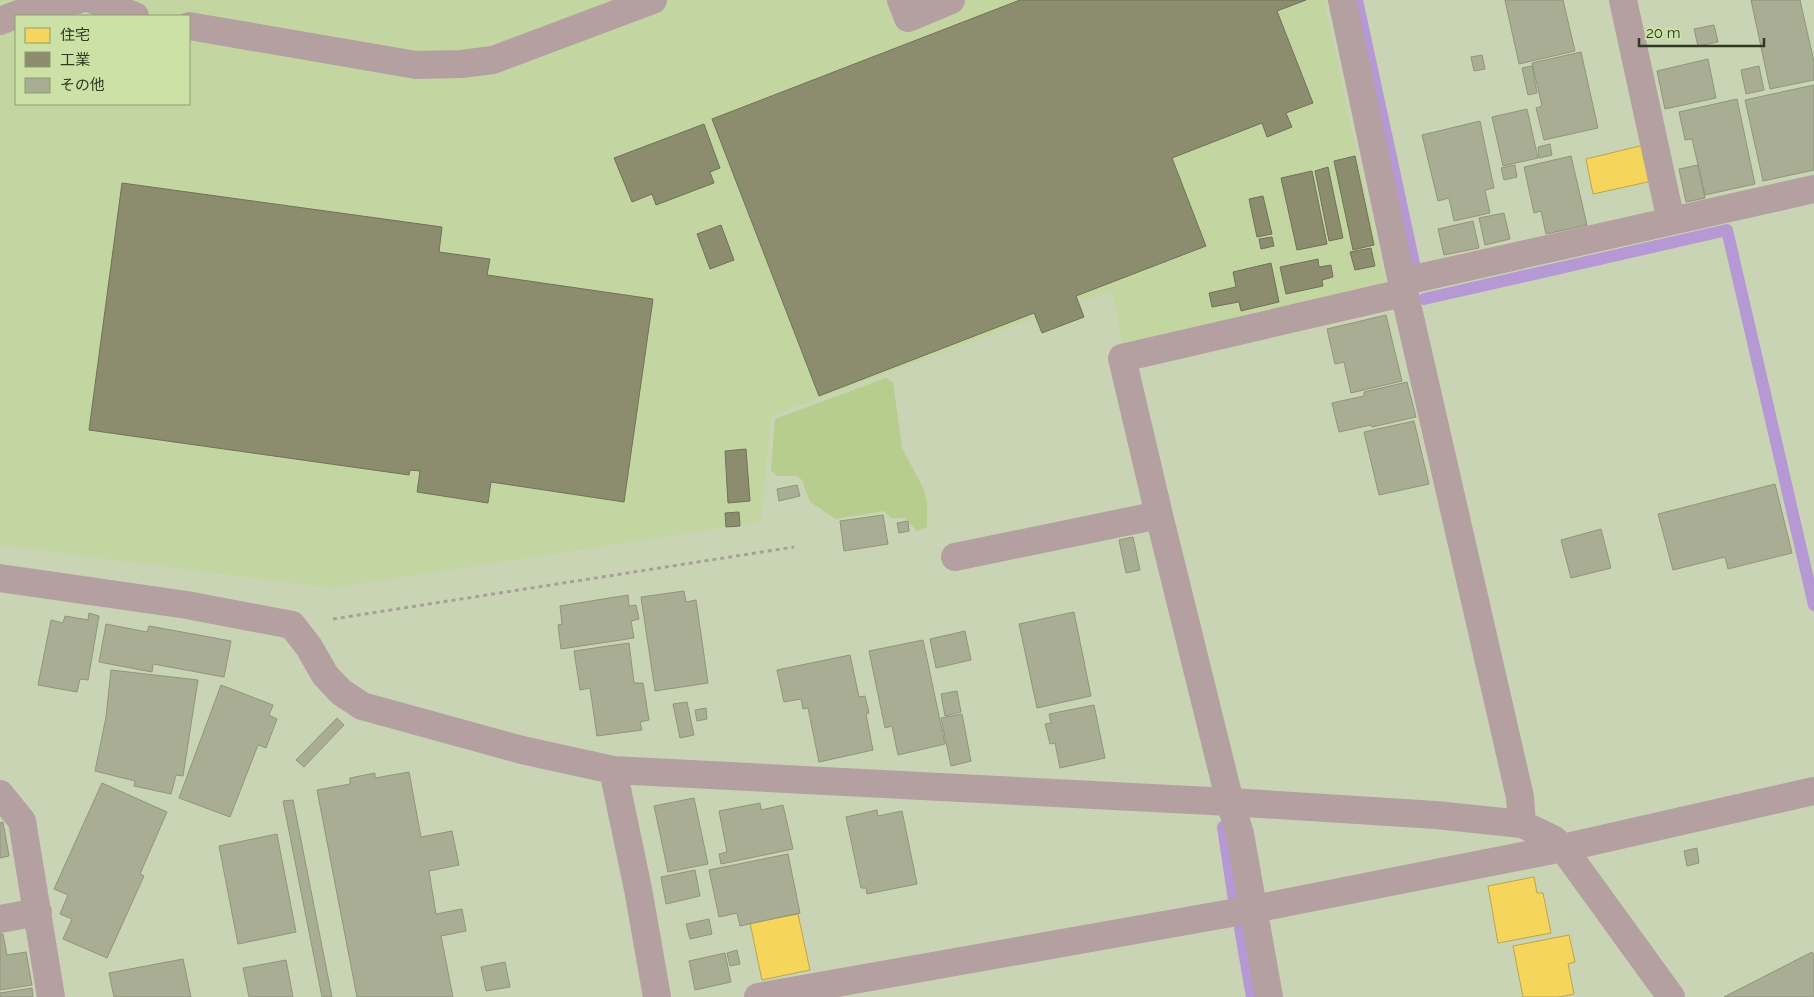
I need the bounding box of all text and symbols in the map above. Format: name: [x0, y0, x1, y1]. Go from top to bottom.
legend: [15, 15, 190, 105]
scale bar: [1639, 15, 1764, 47]
text: 20 m: [1646, 24, 1681, 42]
text: 住宅: [60, 26, 90, 44]
text: 工業: [60, 51, 90, 69]
text: その他: [60, 76, 105, 94]

